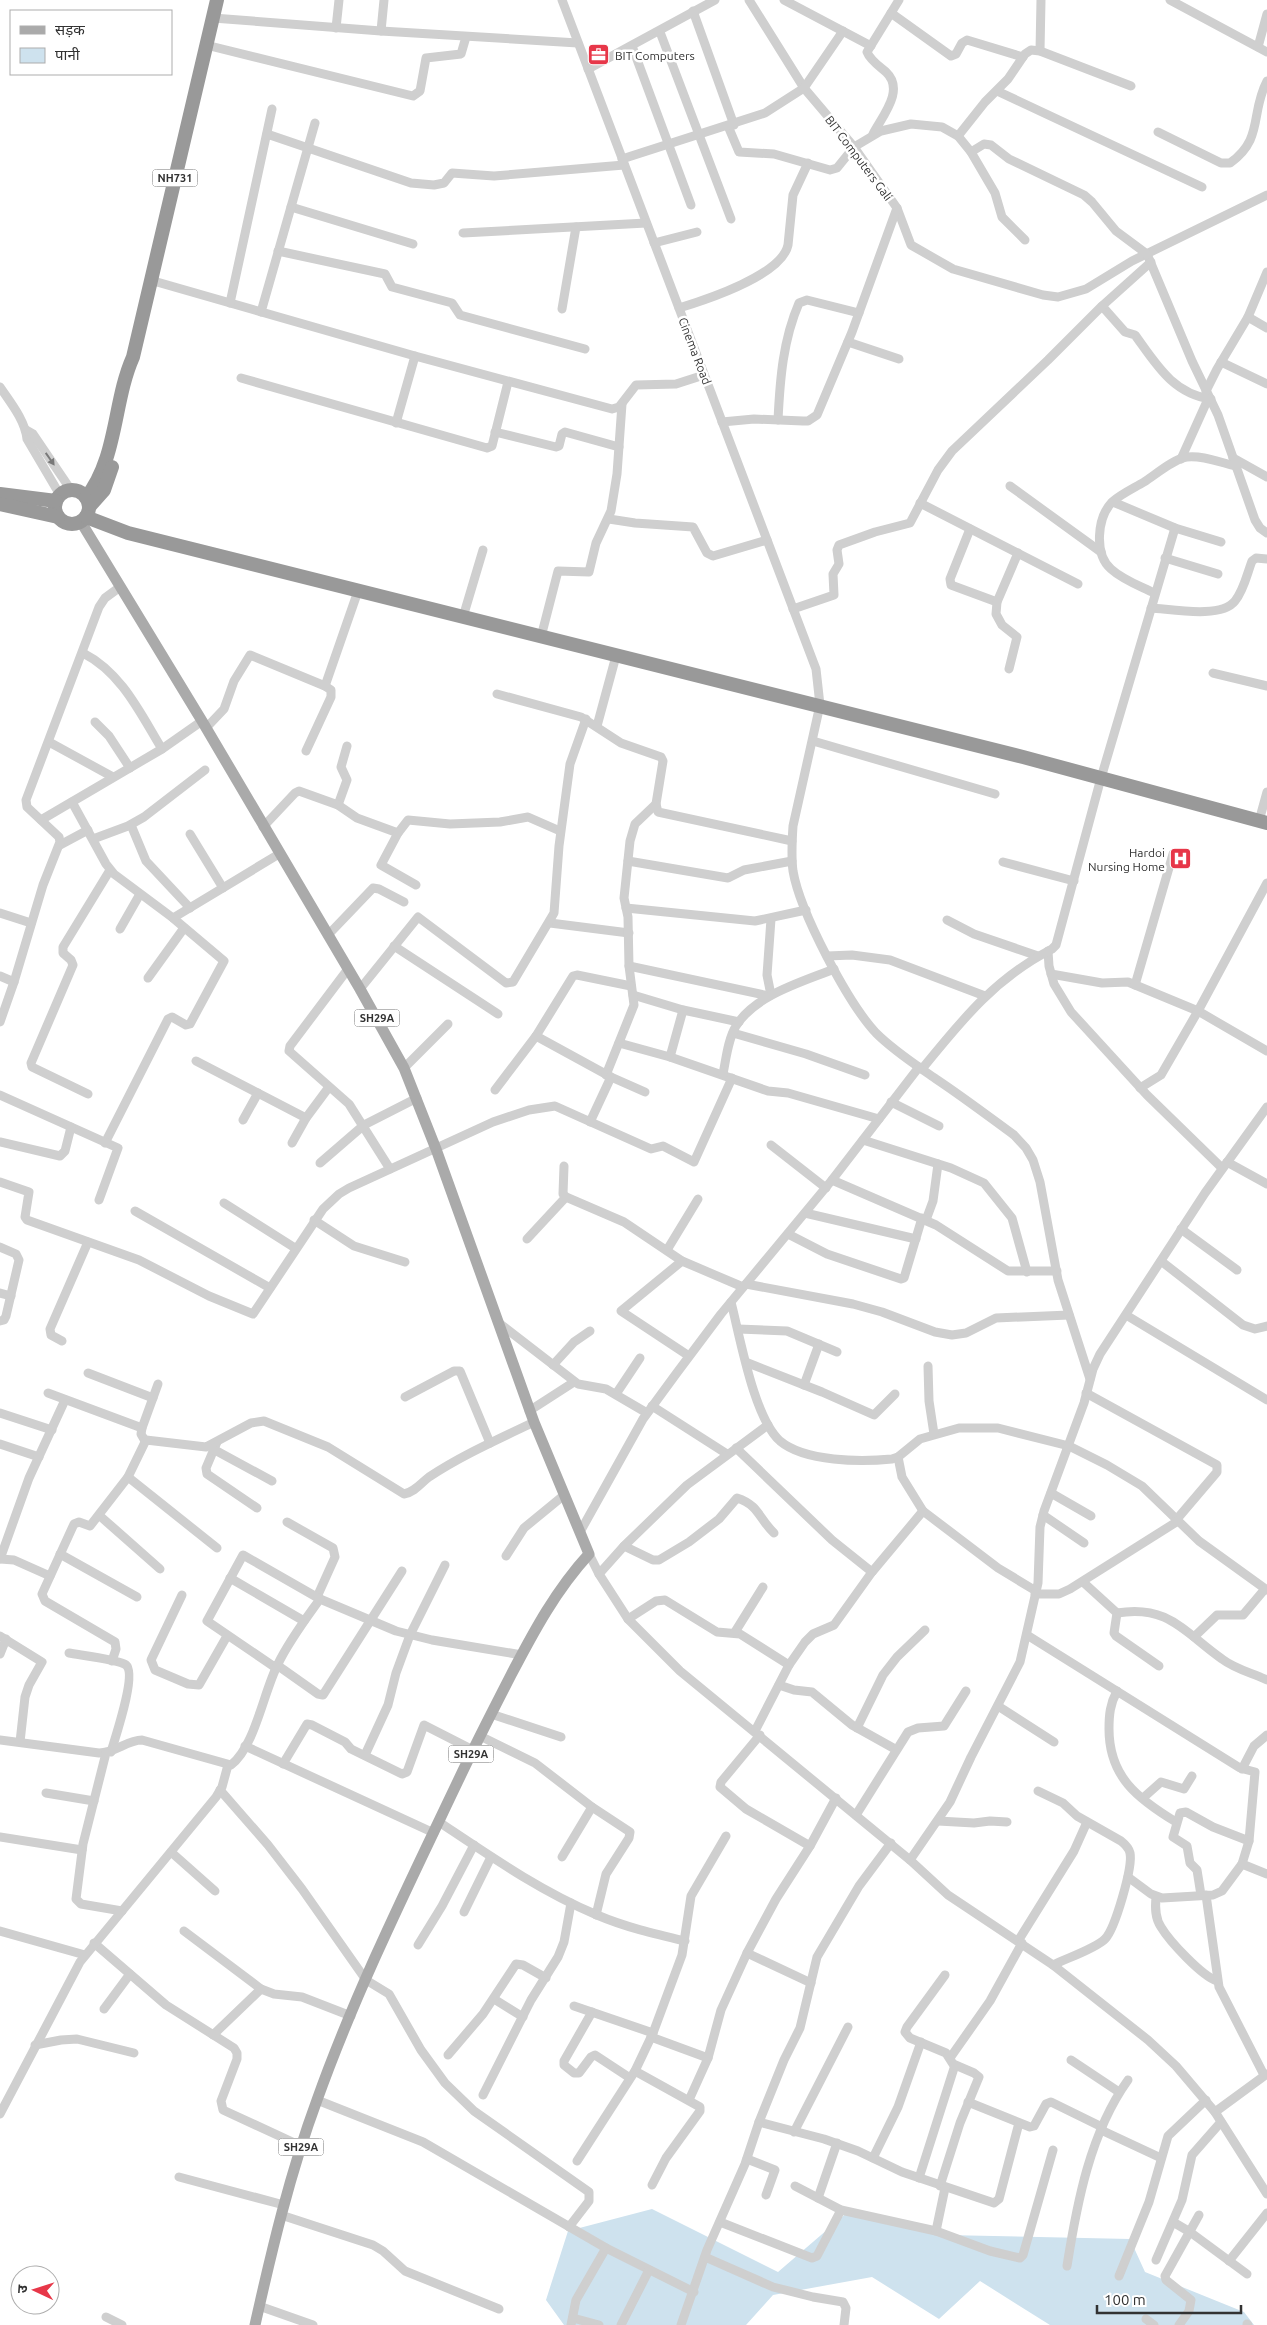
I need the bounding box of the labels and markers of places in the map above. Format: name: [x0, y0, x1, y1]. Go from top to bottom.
office icon: BIT Computers: [587, 43, 611, 67]
place label: BIT Computers: [615, 49, 695, 62]
place label: Hardoi Nursing Home: [1088, 846, 1165, 873]
hospital icon: Hardoi Nursing Home: [1169, 847, 1193, 871]

